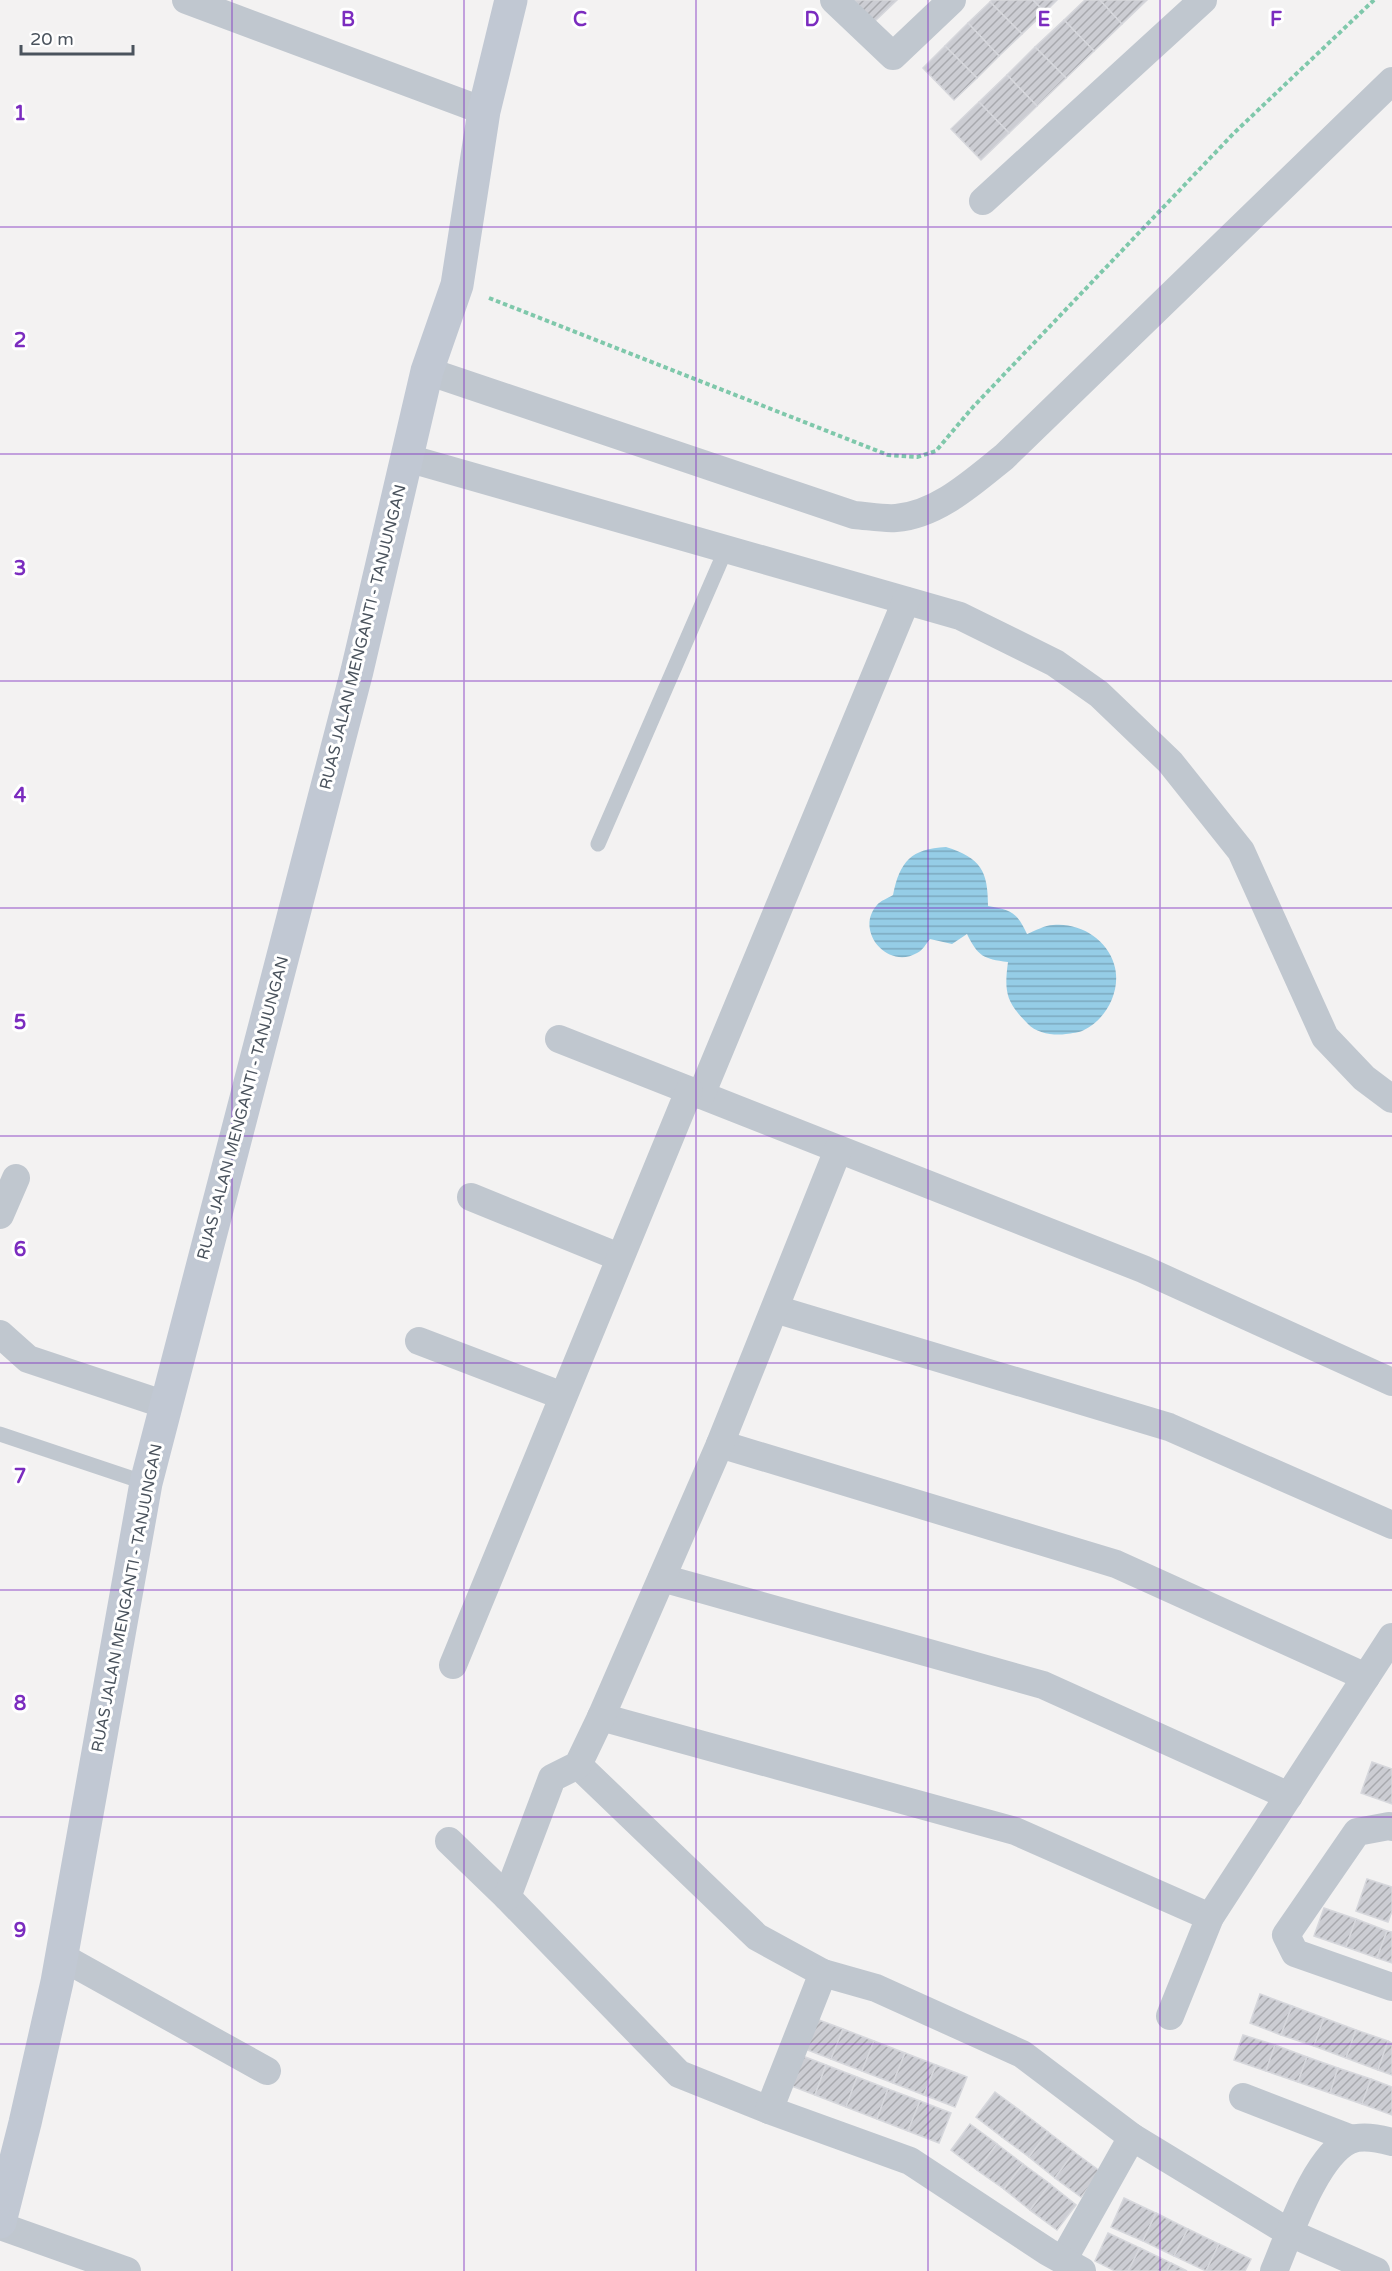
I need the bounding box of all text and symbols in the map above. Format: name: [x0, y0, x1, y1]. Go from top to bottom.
text: B: [341, 8, 355, 32]
text: C: [573, 8, 587, 32]
text: D: [804, 8, 820, 32]
text: E: [1038, 8, 1051, 32]
text: F: [1270, 8, 1282, 32]
scale bar: [21, 18, 134, 56]
text: 20 m: [30, 28, 74, 50]
text: 1: [14, 102, 26, 126]
text: 2: [14, 329, 26, 353]
street label: RUAS JALAN MENGANTI - TANJUNGAN: [315, 482, 411, 792]
text: 3: [14, 557, 26, 581]
text: 4: [14, 784, 27, 808]
street label: RUAS JALAN MENGANTI - TANJUNGAN: [193, 954, 293, 1262]
text: 5: [14, 1011, 26, 1035]
text: 6: [14, 1238, 26, 1262]
street label: RUAS JALAN MENGANTI - TANJUNGAN: [87, 1442, 167, 1754]
text: 7: [14, 1465, 26, 1489]
text: 8: [14, 1692, 26, 1716]
text: 9: [14, 1919, 26, 1943]

